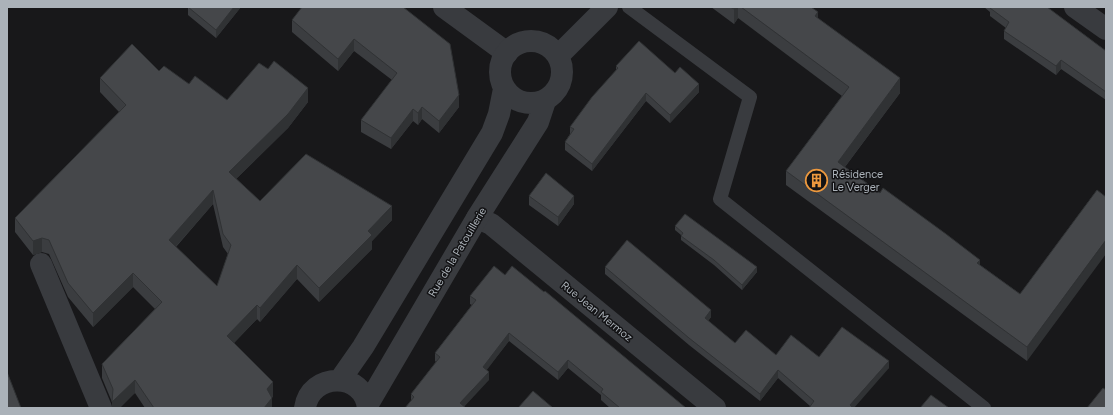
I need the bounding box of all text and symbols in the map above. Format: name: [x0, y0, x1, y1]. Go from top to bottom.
building icon: Résidence Le Verger: [804, 167, 830, 193]
place label: Résidence Le Verger: [832, 168, 883, 194]
street label: Rue de la Patouillerie: [426, 205, 489, 299]
street label: Rue Jean Mermoz: [558, 279, 635, 344]

